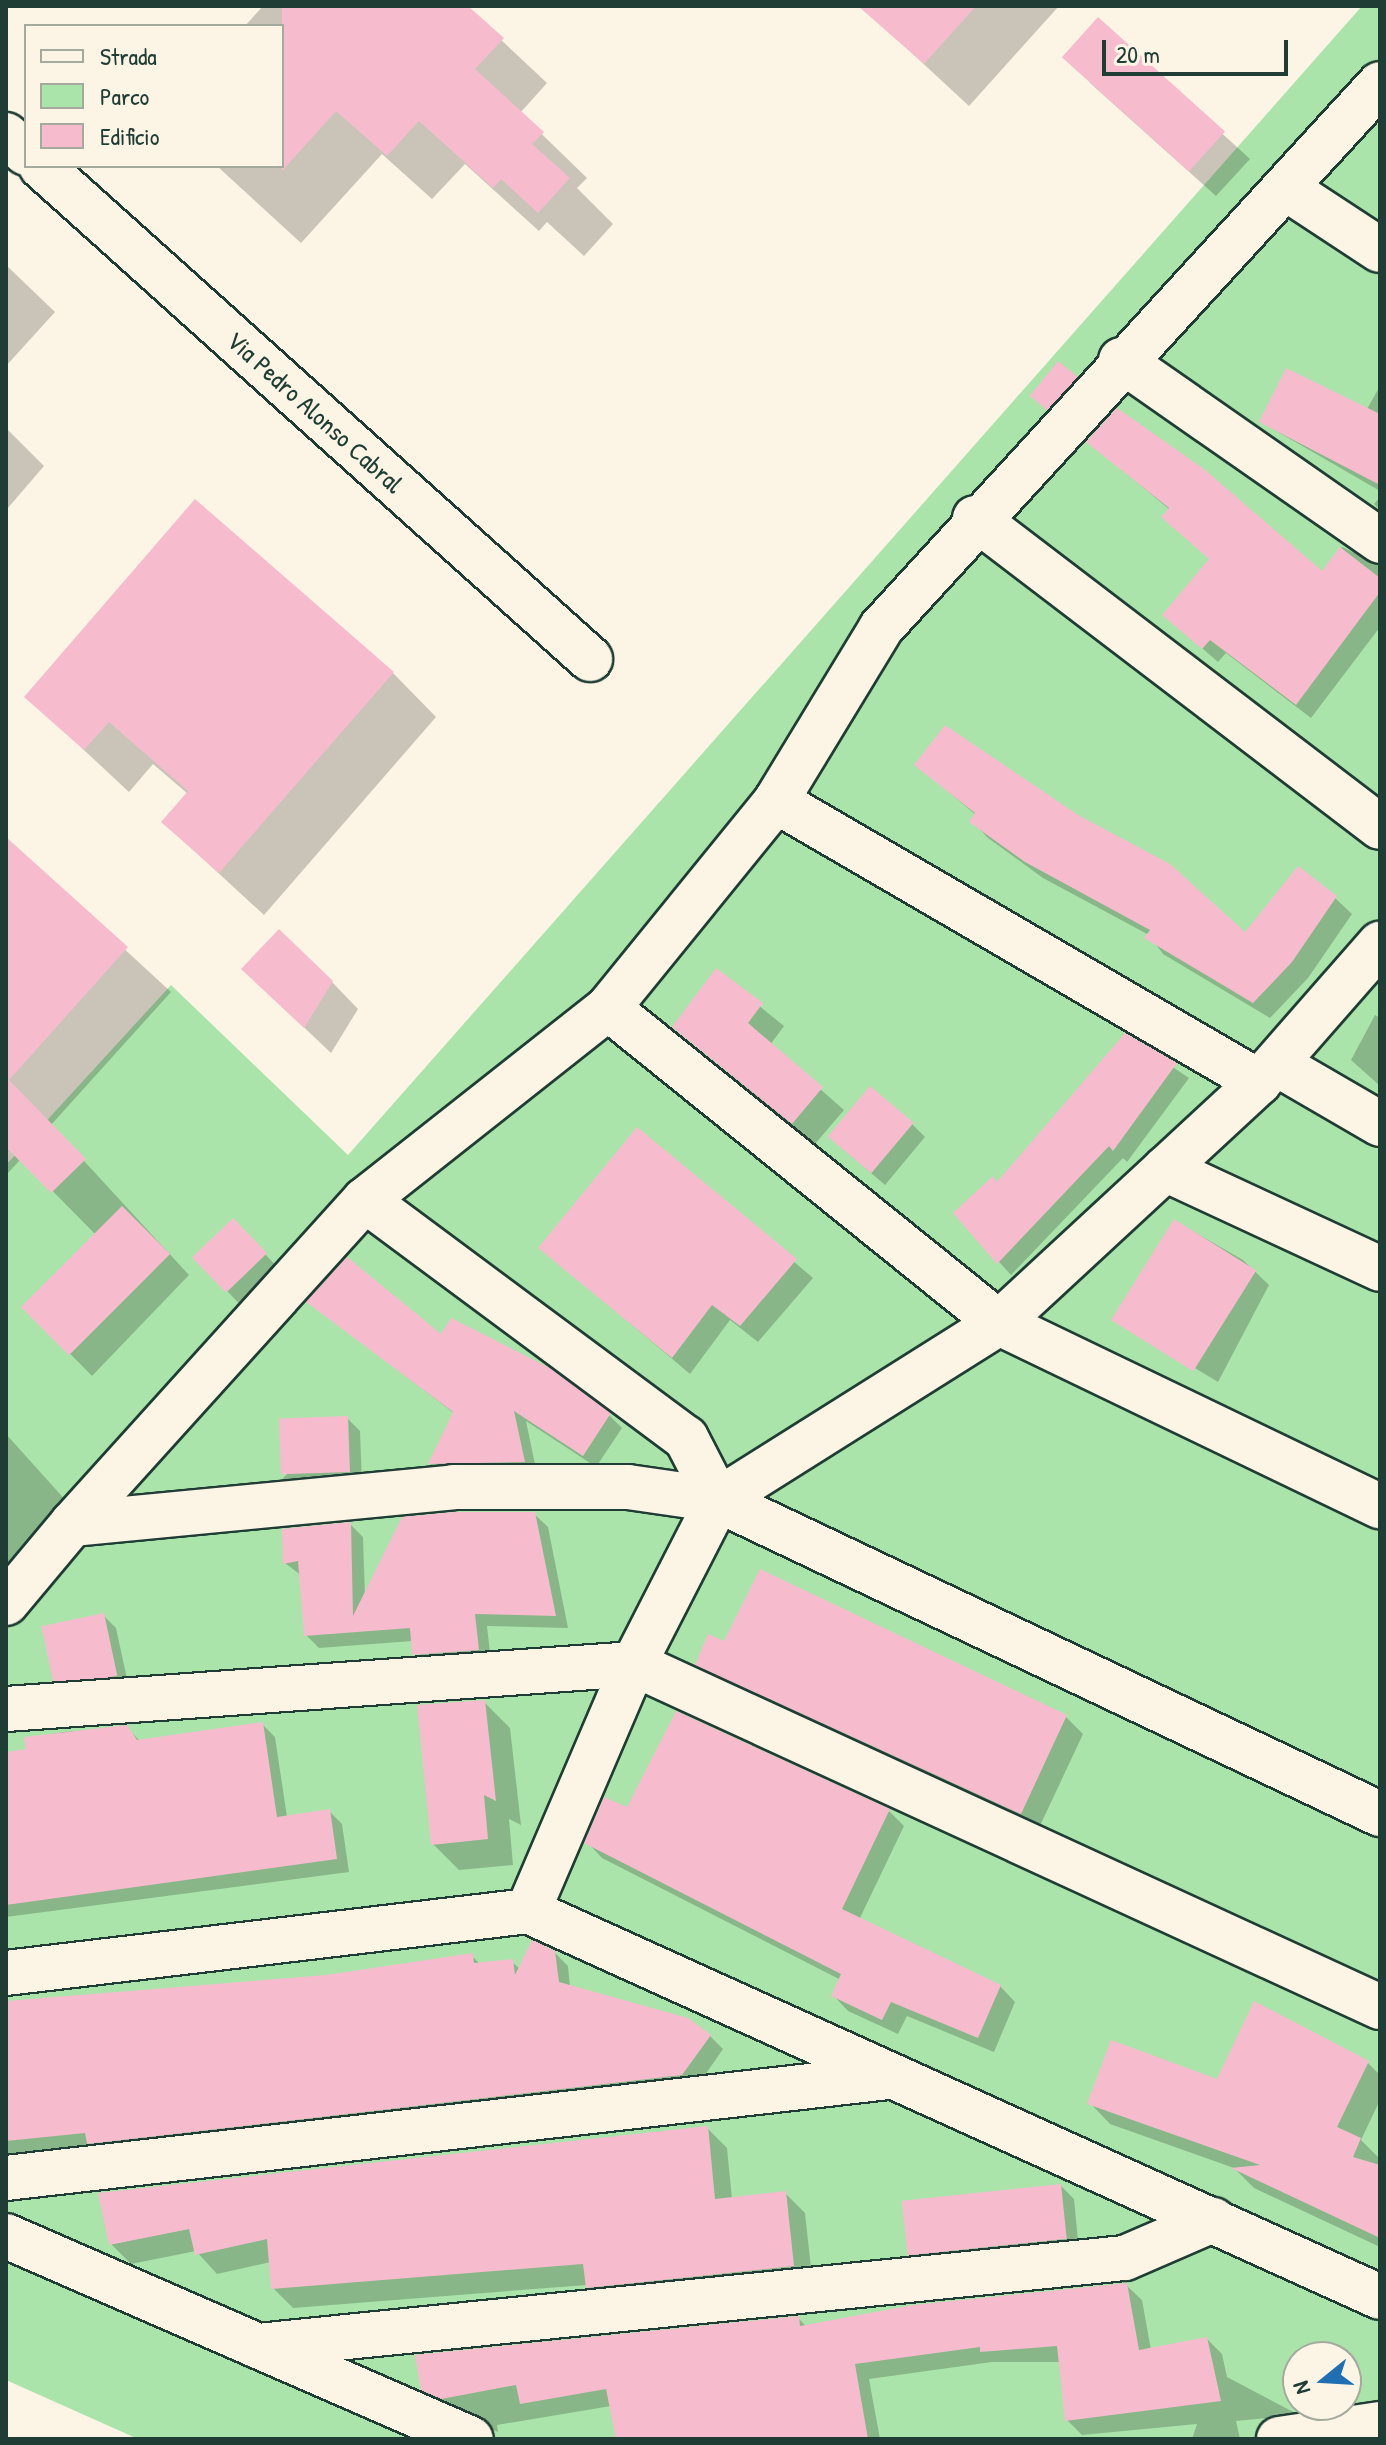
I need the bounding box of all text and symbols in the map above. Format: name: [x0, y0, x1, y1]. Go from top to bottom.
legend: [24, 24, 284, 168]
scale bar: [1106, 24, 1292, 74]
text: 20 m: [1116, 38, 1160, 70]
text: Strada: [100, 40, 157, 72]
text: Parco: [100, 80, 149, 112]
text: Edificio: [100, 120, 159, 152]
street label: Via Pedro Alonso Cabral: [220, 325, 410, 499]
north arrow: [1282, 2341, 1362, 2421]
text: N: [1285, 2378, 1317, 2398]

